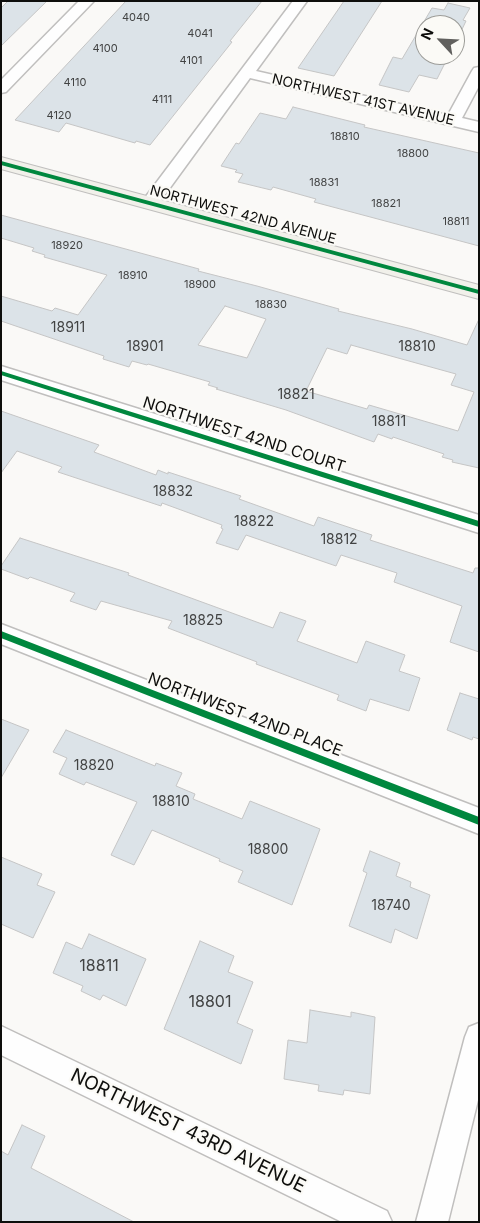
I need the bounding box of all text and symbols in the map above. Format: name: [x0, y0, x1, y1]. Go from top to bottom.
house number: 4040: [122, 11, 150, 25]
north arrow: [415, 15, 465, 65]
text: N: [417, 25, 437, 42]
house number: 4041: [187, 27, 213, 41]
house number: 4100: [92, 42, 118, 56]
house number: 4101: [180, 54, 202, 68]
street label: NORTHWEST 41ST AVENUE: [270, 71, 456, 129]
house number: 4110: [64, 76, 86, 90]
house number: 4111: [152, 93, 172, 107]
house number: 4120: [46, 109, 72, 123]
house number: 18810: [330, 130, 360, 144]
house number: 18800: [397, 147, 429, 161]
house number: 18831: [309, 176, 339, 190]
street label: NORTHWEST 42ND AVENUE: [148, 182, 338, 248]
house number: 18821: [371, 197, 401, 211]
house number: 18811: [442, 215, 470, 229]
house number: 18920: [51, 239, 83, 253]
house number: 18910: [118, 269, 148, 283]
house number: 18900: [184, 278, 216, 292]
house number: 18830: [255, 298, 287, 312]
house number: 18911: [51, 320, 85, 336]
house number: 18901: [126, 339, 164, 355]
house number: 18810: [398, 339, 436, 355]
house number: 18821: [277, 387, 315, 403]
street label: NORTHWEST 42ND COURT: [140, 393, 348, 477]
house number: 18811: [372, 414, 406, 430]
house number: 18832: [153, 484, 193, 500]
house number: 18822: [234, 514, 274, 530]
house number: 18812: [320, 532, 358, 548]
house number: 18825: [183, 613, 223, 629]
street label: NORTHWEST 42ND PLACE: [145, 669, 345, 761]
house number: 18820: [74, 758, 114, 774]
house number: 18810: [152, 794, 190, 810]
house number: 18800: [248, 842, 288, 858]
house number: 18740: [371, 898, 411, 914]
house number: 18811: [79, 956, 119, 976]
house number: 18801: [189, 992, 231, 1012]
street label: NORTHWEST 43RD AVENUE: [67, 1064, 309, 1198]

